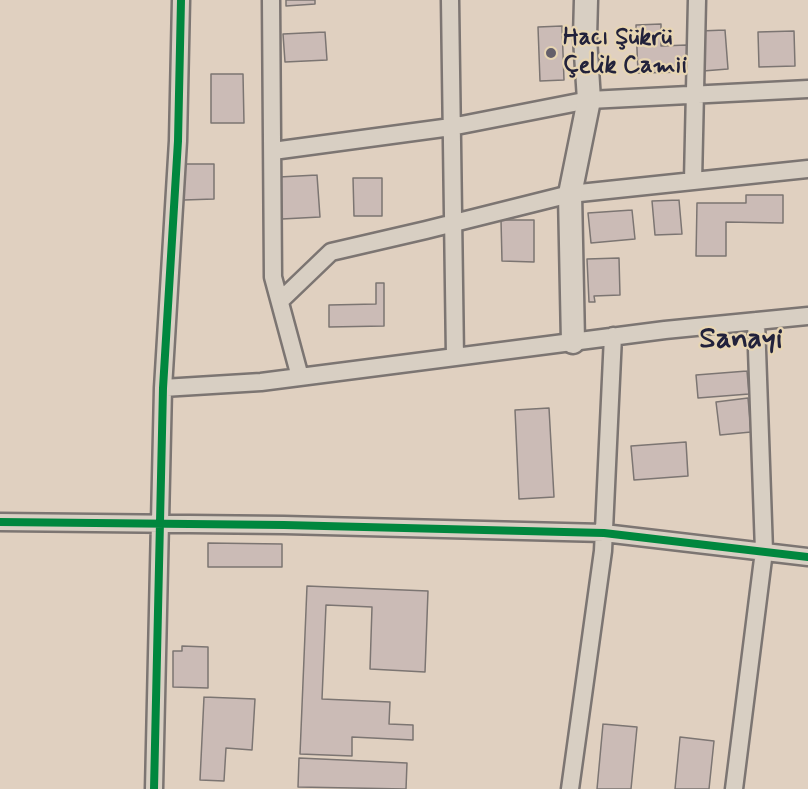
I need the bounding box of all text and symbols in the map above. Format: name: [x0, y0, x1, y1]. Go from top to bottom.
place label: Hacı Şükrü Çelik Camii: [563, 25, 687, 81]
marker: Hacı Şükrü Çelik Camii: [544, 46, 558, 60]
district label: Sanayi: [699, 323, 783, 359]

